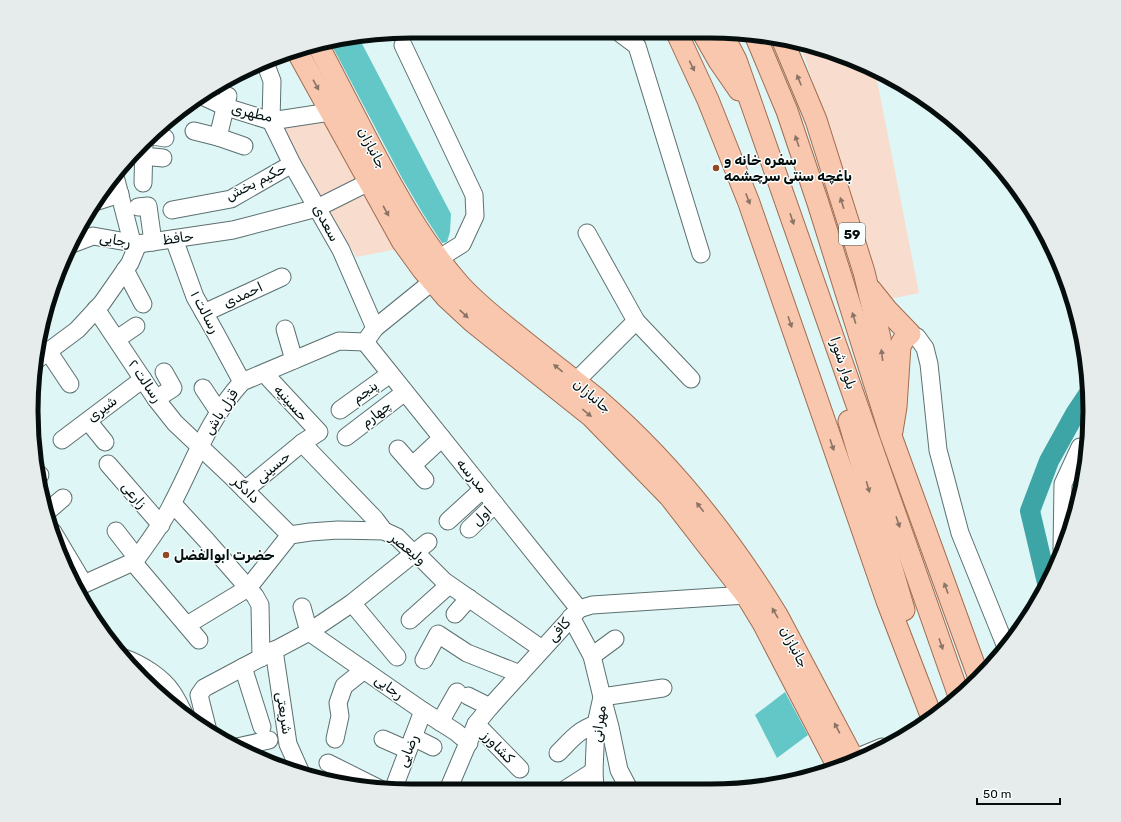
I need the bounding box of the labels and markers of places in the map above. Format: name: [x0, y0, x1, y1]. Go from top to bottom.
place label: سفره خانه و باغچه سنتی سرچشمه: [724, 152, 852, 185]
marker: سفره خانه و باغچه سنتی سرچشمه: [711, 163, 721, 173]
place label: حضرت ابوالفضل: [174, 547, 275, 564]
marker: حضرت ابوالفضل: [161, 550, 171, 560]

